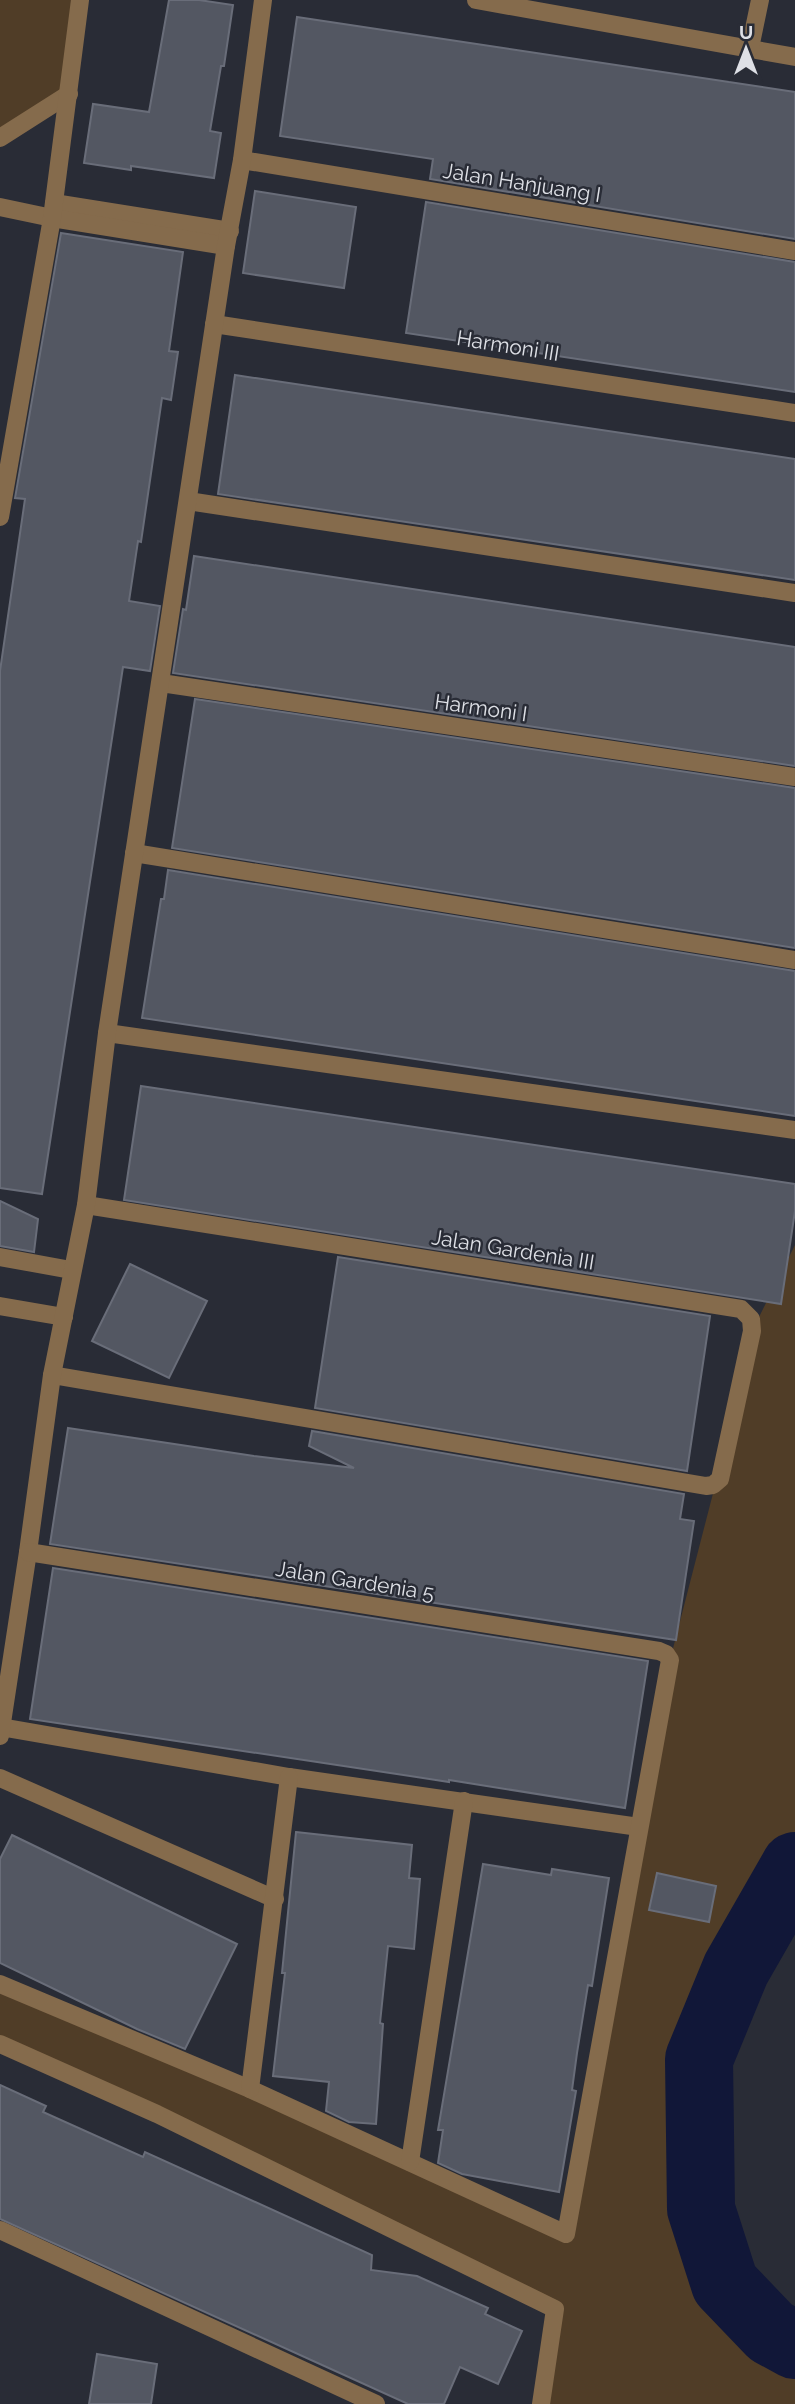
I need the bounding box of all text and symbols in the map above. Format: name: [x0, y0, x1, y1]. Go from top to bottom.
north arrow: [711, 14, 781, 84]
text: U: [739, 21, 753, 43]
street label: Jalan Hanjuang I: [441, 158, 603, 207]
street label: Harmoni III: [455, 325, 561, 366]
street label: Harmoni I: [433, 689, 529, 726]
street label: Jalan Gardenia III: [430, 1224, 596, 1275]
street label: Jalan Gardenia 5: [274, 1556, 436, 1605]

